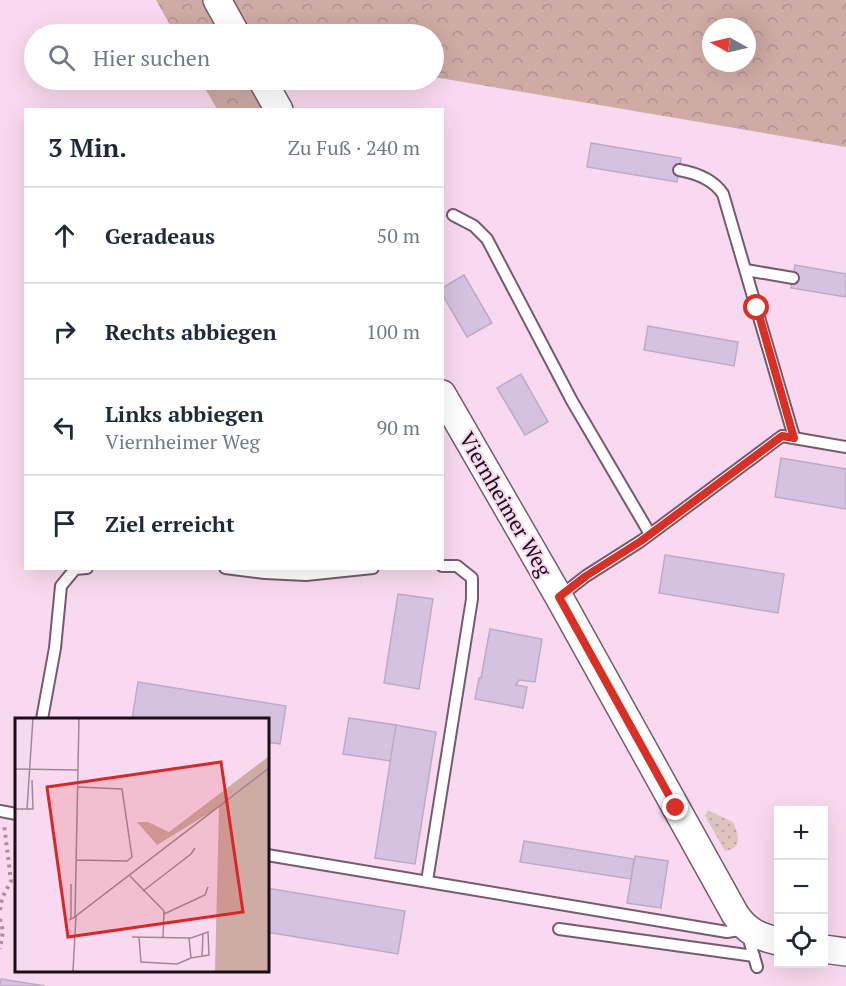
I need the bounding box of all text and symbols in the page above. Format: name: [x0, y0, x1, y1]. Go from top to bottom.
north arrow: [702, 18, 756, 72]
search box: [24, 24, 444, 90]
icon: search: [45, 41, 78, 74]
text: Hier suchen: [93, 43, 210, 72]
text: 3 Min.: [48, 130, 127, 164]
text: Zu Fuß · 240 m: [288, 134, 420, 161]
icon: ahead: [48, 219, 81, 252]
text: Geradeaus: [105, 221, 215, 250]
text: 50 m: [377, 222, 420, 249]
route start: [743, 294, 769, 320]
icon: right: [48, 315, 81, 348]
text: Rechts abbiegen: [105, 317, 277, 346]
text: 100 m: [366, 318, 420, 345]
text: Links abbiegen: [105, 399, 264, 428]
icon: left: [48, 411, 81, 444]
text: 90 m: [377, 414, 420, 441]
street label: Viernheimer Weg: [453, 427, 559, 582]
text: Viernheimer Weg: [105, 428, 260, 455]
icon: arrive: [48, 507, 81, 540]
text: Ziel erreicht: [105, 509, 235, 538]
inset map: [15, 718, 268, 971]
route end: [662, 794, 688, 820]
map controls: [774, 806, 828, 968]
button: +: [774, 806, 828, 860]
button: −: [774, 860, 828, 914]
button: locate: [774, 914, 828, 968]

